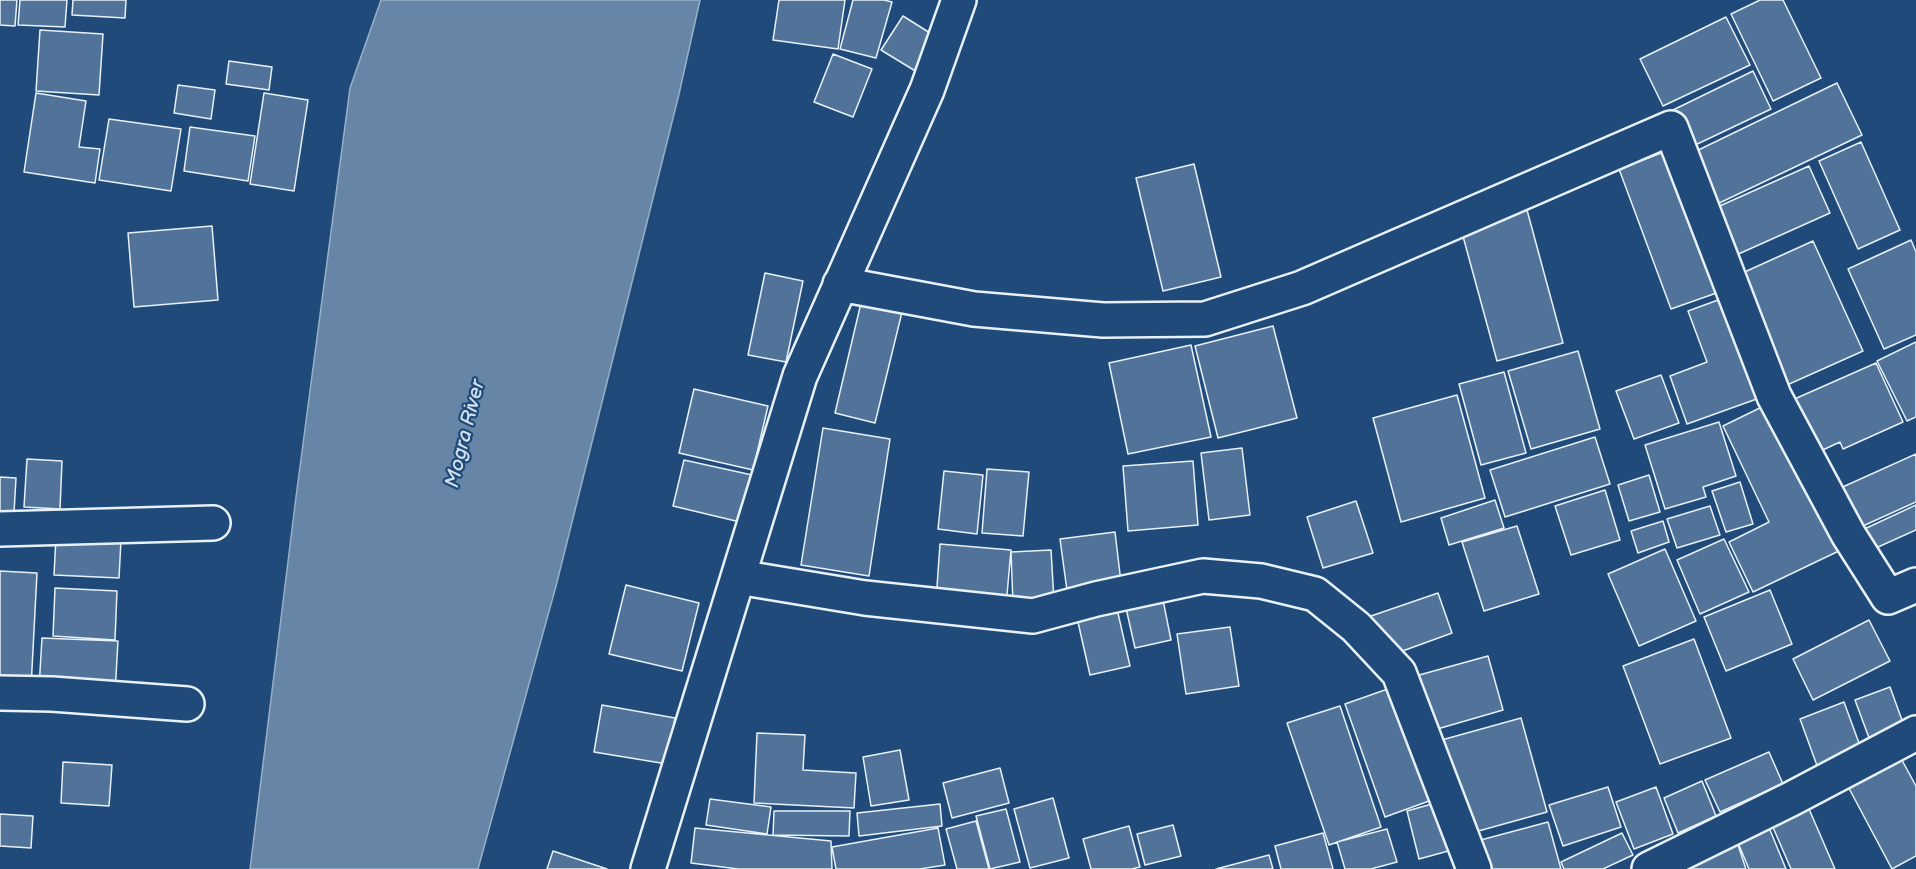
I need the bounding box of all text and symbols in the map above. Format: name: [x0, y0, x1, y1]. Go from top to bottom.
water label: Mogra River: [441, 378, 491, 490]

